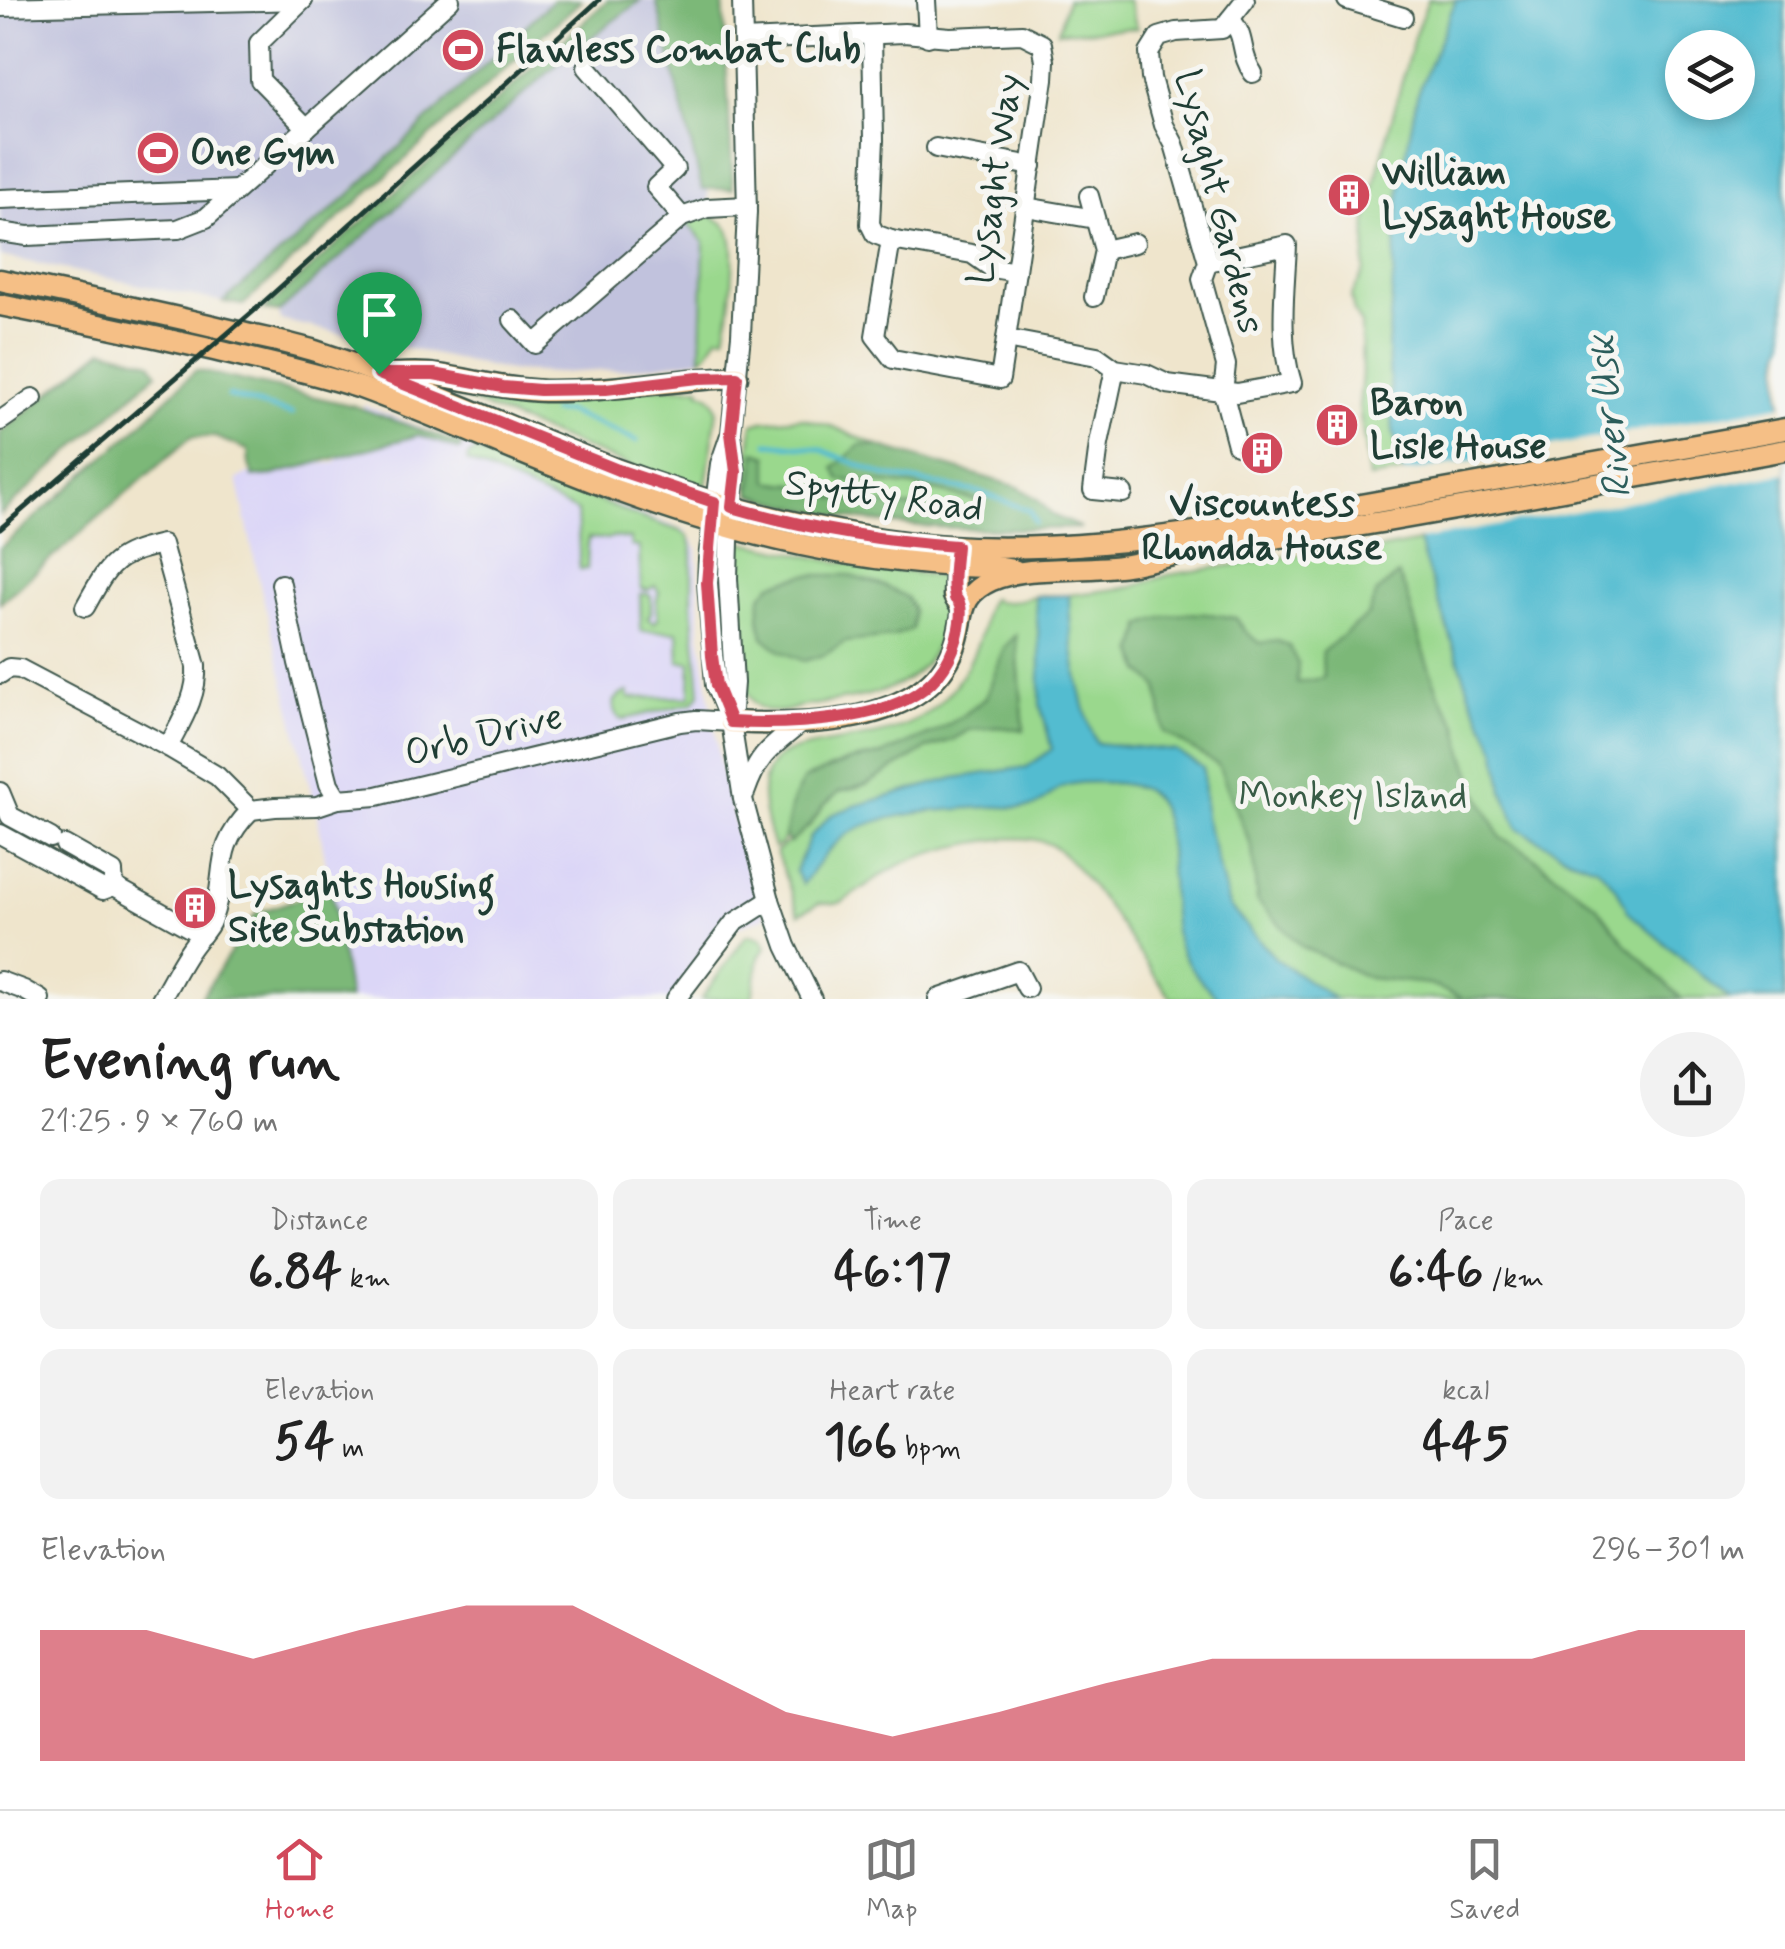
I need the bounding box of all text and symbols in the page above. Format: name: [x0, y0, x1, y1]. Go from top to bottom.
place label: Flawless Combat Club: [496, 26, 861, 75]
sports icon: Flawless Combat Club: [440, 27, 486, 73]
map controls: [1665, 30, 1755, 120]
button: layers: [1665, 30, 1755, 120]
street label: Lysaght Gardens: [1162, 65, 1274, 339]
street label: Lysaght Way: [957, 70, 1035, 288]
place label: One Gym: [190, 129, 335, 178]
sports icon: One Gym: [135, 130, 181, 176]
place label: William Lysaght House: [1382, 149, 1611, 243]
building icon: William Lysaght House: [1326, 172, 1372, 218]
pin: [337, 272, 422, 375]
icon: arrive: [352, 287, 407, 342]
water label: River Usk: [1576, 331, 1645, 501]
place label: Baron Lisle House: [1370, 379, 1547, 472]
building icon: Baron Lisle House: [1314, 402, 1360, 448]
building icon: Viscountess Rhondda House: [1239, 430, 1285, 476]
street label: Spytty Road: [782, 459, 986, 535]
place label: Viscountess Rhondda House: [1142, 480, 1383, 573]
street label: Orb Drive: [400, 693, 568, 779]
park label: Monkey Island: [1239, 772, 1467, 821]
place label: Lysaghts Housing Site Substation: [228, 862, 495, 955]
building icon: Lysaghts Housing Site Substation: [172, 885, 218, 931]
text: Evening run: [40, 1027, 340, 1099]
button: share: [1640, 1032, 1745, 1137]
text: 21:25 · 9 × 760 m: [40, 1101, 278, 1143]
text: Distance: [270, 1203, 368, 1240]
text: Time: [863, 1203, 922, 1240]
text: Pace: [1438, 1203, 1494, 1240]
text: 6.84: [248, 1240, 342, 1306]
text: 46:17: [834, 1240, 951, 1306]
text: 6:46: [1388, 1240, 1483, 1306]
text: km: [342, 1261, 391, 1298]
text: /km: [1483, 1261, 1544, 1298]
text: Elevation: [264, 1373, 374, 1410]
text: Heart rate: [830, 1373, 955, 1410]
text: kcal: [1442, 1373, 1489, 1410]
text: 54: [274, 1410, 334, 1476]
text: 166: [824, 1410, 897, 1476]
text: 445: [1422, 1410, 1509, 1476]
text: m: [334, 1431, 364, 1468]
text: bpm: [897, 1431, 961, 1468]
text: Elevation: [40, 1529, 166, 1571]
text: 296–301 m: [1591, 1529, 1745, 1571]
tab: Home: [265, 1832, 335, 1929]
tab: Map: [864, 1832, 919, 1929]
tab: Saved: [1449, 1832, 1520, 1929]

